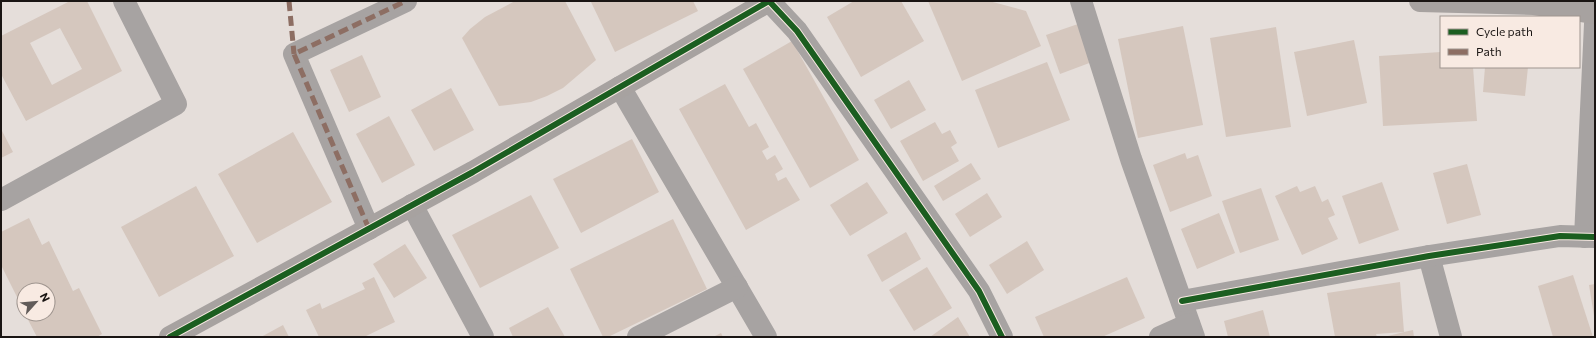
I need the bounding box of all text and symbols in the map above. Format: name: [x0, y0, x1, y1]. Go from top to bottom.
legend: [1440, 16, 1580, 68]
text: Cycle path: [1476, 24, 1533, 38]
text: Path: [1476, 44, 1502, 58]
north arrow: [16, 282, 56, 322]
text: N: [38, 291, 53, 304]

